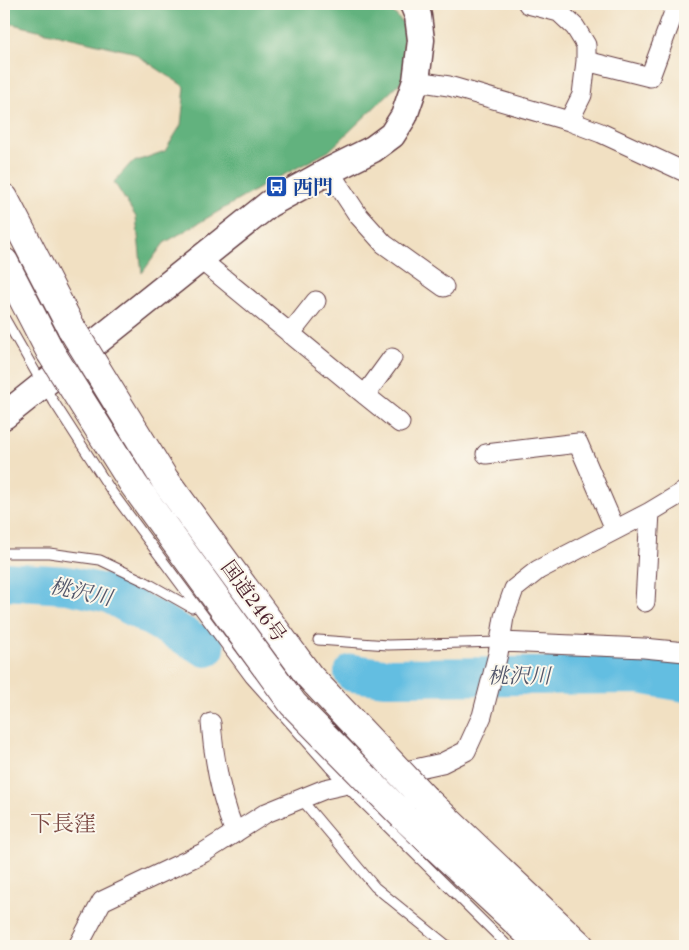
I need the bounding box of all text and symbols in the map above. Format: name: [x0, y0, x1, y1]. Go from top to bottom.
bus stop icon: 西門: [265, 175, 289, 199]
place label: 西門: [293, 177, 333, 199]
street label: 国道246号: [216, 557, 290, 646]
water label: 桃沢川: [48, 575, 116, 611]
water label: 桃沢川: [488, 665, 552, 688]
district label: 下長窪: [30, 812, 96, 836]

